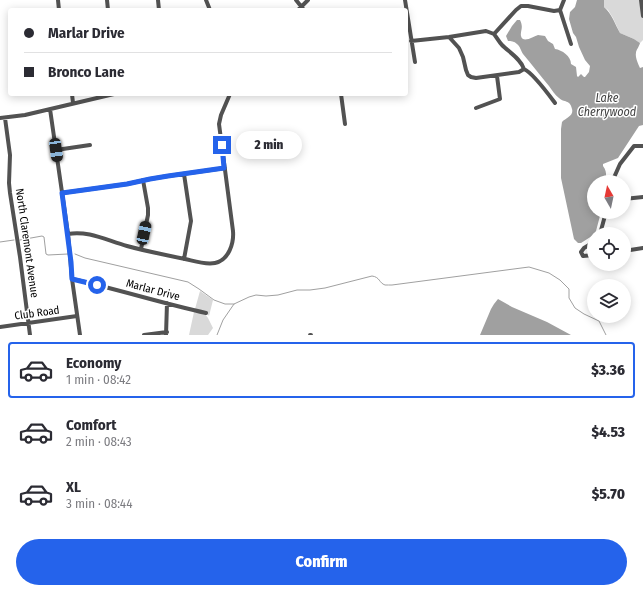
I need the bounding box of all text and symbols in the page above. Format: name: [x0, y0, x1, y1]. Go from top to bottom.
text: Marlar Drive: [48, 24, 125, 42]
text: Bronco Lane: [48, 63, 125, 81]
water label: Lake Cherrywood: [578, 91, 637, 119]
callout: 2 min: [236, 131, 302, 159]
route end: [213, 136, 231, 154]
car: [48, 137, 64, 163]
text: 2 min: [255, 137, 283, 152]
north arrow: [587, 175, 631, 219]
map controls: [587, 175, 631, 323]
street label: North Claremont Avenue: [13, 188, 41, 298]
car: [136, 220, 152, 246]
button: locate: [587, 227, 631, 271]
route start: [88, 276, 106, 294]
street label: Marlar Drive: [125, 277, 181, 303]
button: layers: [587, 279, 631, 323]
street label: Club Road: [14, 303, 60, 323]
icon: car: [18, 352, 54, 388]
text: Economy: [66, 354, 121, 372]
text: $3.36: [591, 361, 625, 379]
text: 1 min · 08:42: [66, 372, 131, 387]
icon: car: [18, 414, 54, 450]
text: Comfort: [66, 416, 117, 434]
text: $4.53: [591, 423, 625, 441]
text: 2 min · 08:43: [66, 434, 132, 449]
icon: car: [18, 476, 54, 512]
text: XL: [66, 478, 81, 496]
text: $5.70: [592, 485, 625, 503]
text: 3 min · 08:44: [66, 496, 132, 511]
button: Confirm: [16, 539, 627, 585]

